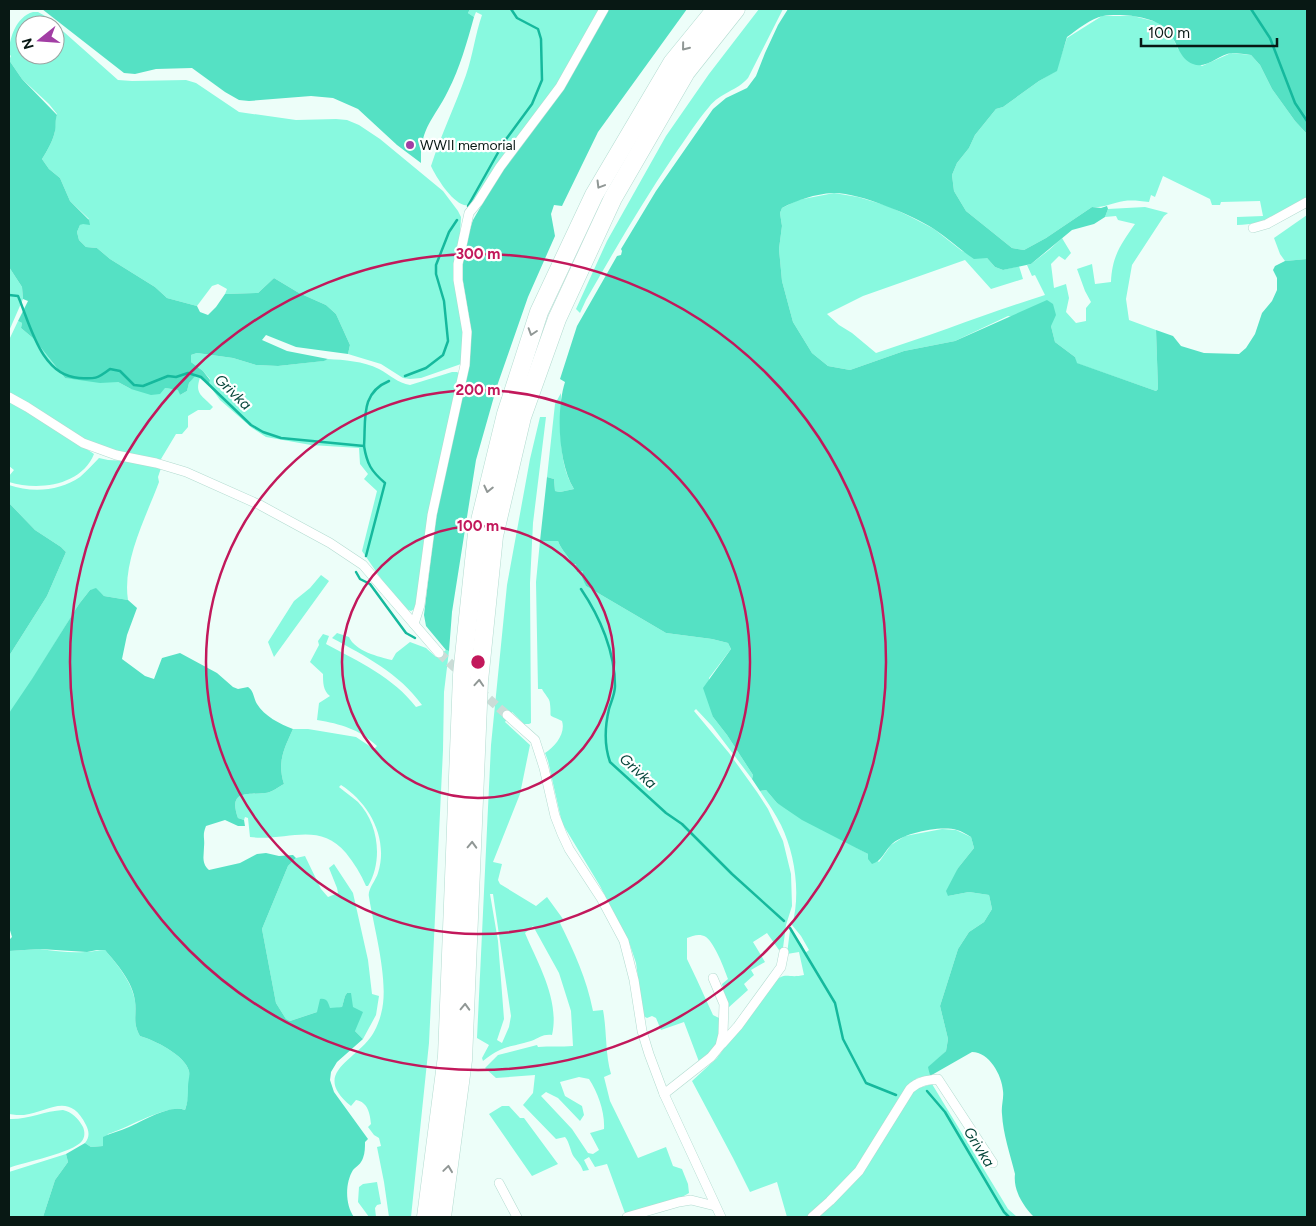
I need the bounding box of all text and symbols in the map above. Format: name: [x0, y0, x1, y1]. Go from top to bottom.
north arrow: [15, 15, 65, 65]
scale bar: [1141, 15, 1277, 47]
text: 100 m: [1148, 24, 1190, 42]
text: N: [18, 36, 38, 51]
one-way arrow: [683, 41, 691, 50]
place label: WWII memorial: [420, 137, 516, 154]
marker: WWII memorial: [404, 139, 416, 151]
one-way arrow: [596, 179, 606, 188]
text: 300 m: [456, 245, 500, 263]
one-way arrow: [528, 328, 538, 336]
water label: Grivka: [211, 370, 255, 414]
text: 200 m: [456, 381, 500, 399]
one-way arrow: [483, 484, 494, 493]
text: 100 m: [457, 517, 499, 535]
centre of rings: [469, 653, 487, 671]
one-way arrow: [474, 678, 485, 686]
water label: Grivka: [616, 750, 660, 792]
one-way arrow: [467, 841, 477, 848]
one-way arrow: [460, 1003, 470, 1011]
water label: Grivka: [960, 1124, 998, 1170]
one-way arrow: [443, 1165, 453, 1173]

